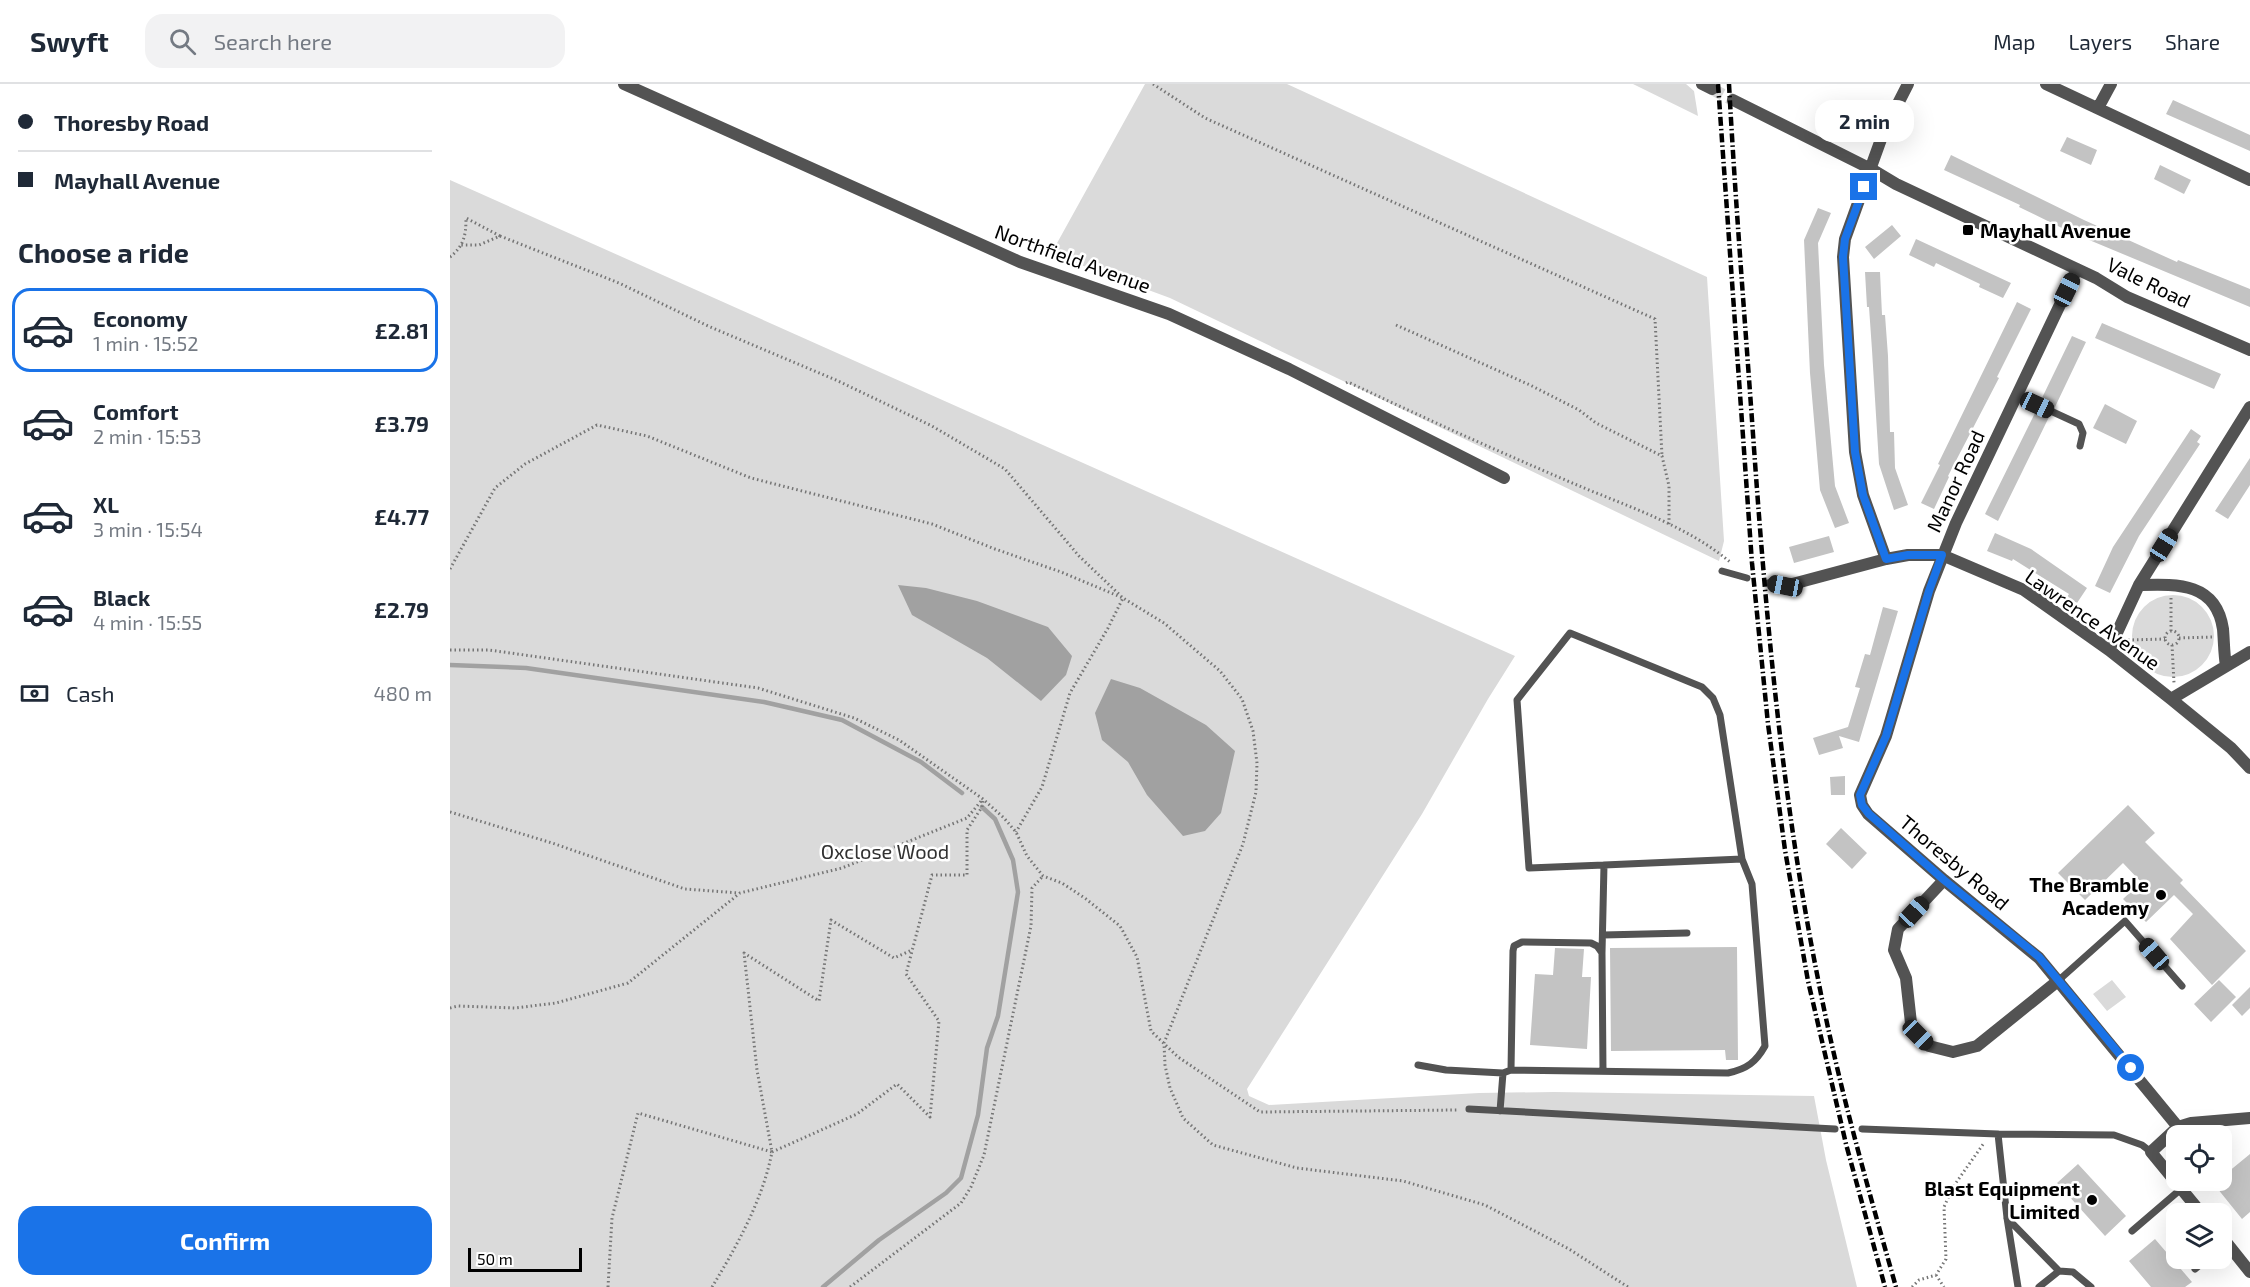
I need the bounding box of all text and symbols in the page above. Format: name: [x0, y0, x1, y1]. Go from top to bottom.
search box: [145, 14, 565, 68]
text: Swyft: [30, 24, 109, 58]
icon: search: [166, 25, 199, 58]
text: Search here: [214, 28, 332, 54]
text: Map: [1993, 29, 2035, 54]
text: Layers: [2068, 29, 2132, 54]
text: Share: [2165, 29, 2220, 54]
callout: 2 min: [1814, 100, 1914, 142]
text: Thoresby Road: [54, 109, 209, 135]
text: 2 min: [1839, 109, 1890, 133]
text: Mayhall Avenue: [54, 167, 220, 193]
route end: [1850, 173, 1877, 200]
place label: Mayhall Avenue: [1980, 218, 2131, 243]
street label: Northfield Avenue: [992, 219, 1154, 297]
marker: Mayhall Avenue: [1961, 223, 1975, 237]
text: Choose a ride: [18, 236, 189, 268]
street label: Vale Road: [2103, 252, 2195, 312]
car: [2051, 270, 2083, 310]
icon: car: [21, 303, 75, 357]
text: Economy: [93, 305, 188, 331]
text: £2.81: [375, 317, 429, 343]
text: 1 min · 15:52: [93, 331, 199, 355]
car: [2017, 389, 2057, 421]
icon: car: [21, 396, 75, 450]
text: Comfort: [93, 398, 178, 424]
text: £3.79: [374, 410, 429, 436]
text: 2 min · 15:53: [93, 424, 202, 448]
street label: Manor Road: [1921, 426, 1989, 536]
icon: car: [21, 489, 75, 543]
text: XL: [93, 491, 119, 517]
text: £4.77: [374, 503, 429, 529]
text: 3 min · 15:54: [93, 517, 203, 541]
car: [2147, 525, 2181, 565]
street label: Lawrence Avenue: [2021, 564, 2165, 674]
car: [1766, 574, 1804, 598]
icon: car: [21, 582, 75, 636]
text: Black: [93, 584, 150, 610]
text: £2.79: [374, 596, 429, 622]
text: 4 min · 15:55: [93, 610, 202, 634]
icon: cash: [18, 677, 51, 710]
text: Cash: [66, 680, 115, 706]
text: 480 m: [374, 681, 432, 705]
street label: Thoresby Road: [1895, 809, 2015, 915]
park label: Oxclose Wood: [821, 839, 949, 863]
place label: The Bramble Academy: [2029, 872, 2150, 920]
marker: The Bramble Academy: [2154, 888, 2168, 902]
car: [1895, 893, 1933, 931]
car: [2135, 935, 2173, 973]
car: [1899, 1016, 1937, 1054]
route start: [2117, 1054, 2144, 1081]
map controls: [2166, 1125, 2232, 1269]
button: locate: [2166, 1125, 2232, 1191]
place label: Blast Equipment Limited: [1924, 1176, 2080, 1223]
marker: Blast Equipment Limited: [2085, 1193, 2099, 1207]
button: layers: [2166, 1203, 2232, 1269]
button: Confirm: [18, 1206, 432, 1275]
scale bar: [468, 1245, 582, 1272]
text: 50 m: [477, 1249, 513, 1268]

